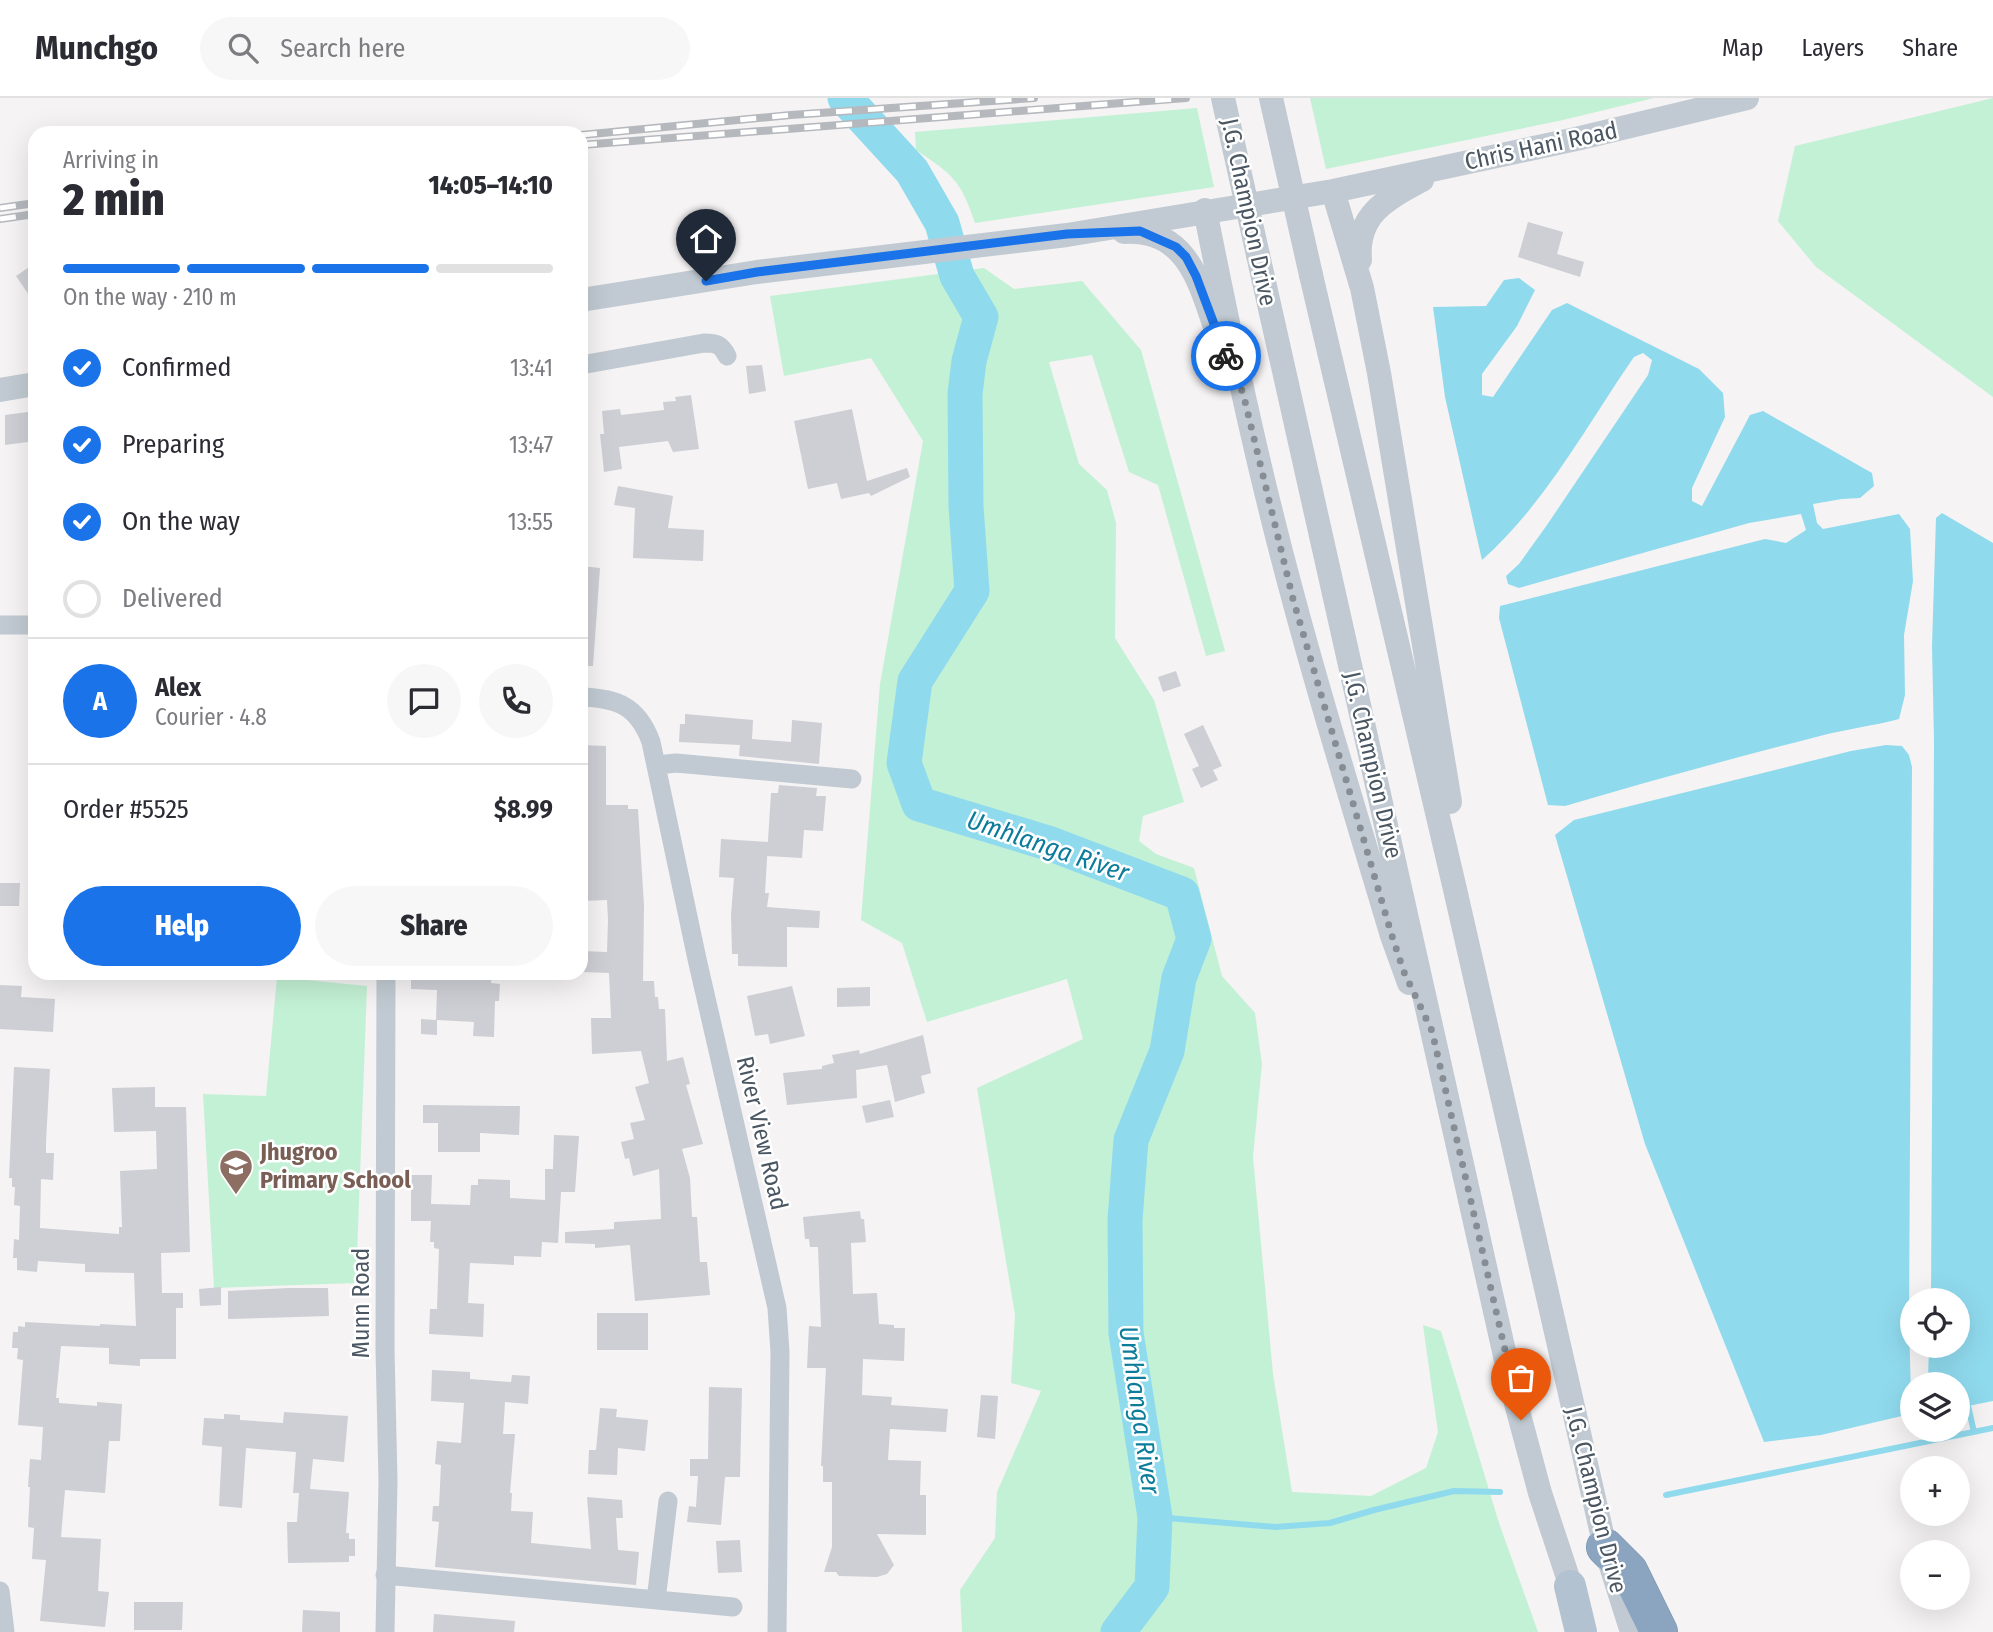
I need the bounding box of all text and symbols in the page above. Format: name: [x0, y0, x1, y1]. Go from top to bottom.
search box: [200, 17, 690, 80]
text: Munchgo: [35, 28, 158, 68]
icon: search: [224, 29, 262, 67]
text: Search here: [280, 33, 405, 64]
text: Map: [1722, 34, 1764, 62]
text: Layers: [1802, 34, 1864, 62]
text: Share: [1902, 34, 1958, 62]
street label: J.G. Champion Drive: [1215, 116, 1283, 308]
street label: Chris Hani Road: [1462, 116, 1620, 176]
text: Arriving in: [63, 146, 159, 174]
text: 14:05–14:10: [428, 170, 553, 201]
text: 2 min: [63, 172, 165, 227]
pin: [676, 209, 736, 281]
icon: home: [687, 220, 725, 258]
text: On the way · 210 m: [63, 283, 237, 311]
courier: [1191, 321, 1261, 391]
icon: bike: [1207, 337, 1245, 375]
icon: check: [63, 349, 101, 387]
text: Confirmed: [122, 352, 232, 383]
text: 13:41: [510, 354, 553, 382]
icon: check: [63, 426, 101, 464]
text: Preparing: [122, 429, 224, 460]
text: 13:47: [509, 431, 553, 459]
icon: check: [63, 503, 101, 541]
text: On the way: [122, 506, 240, 537]
text: 13:55: [508, 508, 553, 536]
text: Delivered: [122, 583, 223, 614]
button: chat: [387, 664, 461, 738]
button: phone: [479, 664, 553, 738]
street label: J.G. Champion Drive: [1338, 669, 1408, 861]
text: Alex: [155, 672, 201, 703]
text: A: [93, 686, 107, 717]
text: Courier · 4.8: [155, 703, 267, 731]
text: Order #5525: [63, 794, 189, 825]
text: $8.99: [494, 794, 553, 825]
water label: Umhlanga River: [963, 804, 1134, 889]
button: Help: [63, 886, 301, 966]
button: Share: [315, 886, 553, 966]
street label: River View Road: [731, 1053, 793, 1213]
place label: Jhugroo Primary School: [259, 1138, 411, 1194]
school or university icon: Jhugroo Primary School: [217, 1147, 255, 1196]
street label: Munn Road: [347, 1248, 375, 1358]
map controls: [1900, 1288, 1970, 1610]
button: locate: [1900, 1288, 1970, 1358]
water label: Umhlanga River: [1112, 1324, 1167, 1497]
pin: [1491, 1348, 1551, 1420]
icon: bag: [1502, 1359, 1540, 1397]
button: layers: [1900, 1372, 1970, 1442]
street label: J.G. Champion Drive: [1559, 1404, 1633, 1596]
button: +: [1900, 1456, 1970, 1526]
button: −: [1900, 1540, 1970, 1610]

